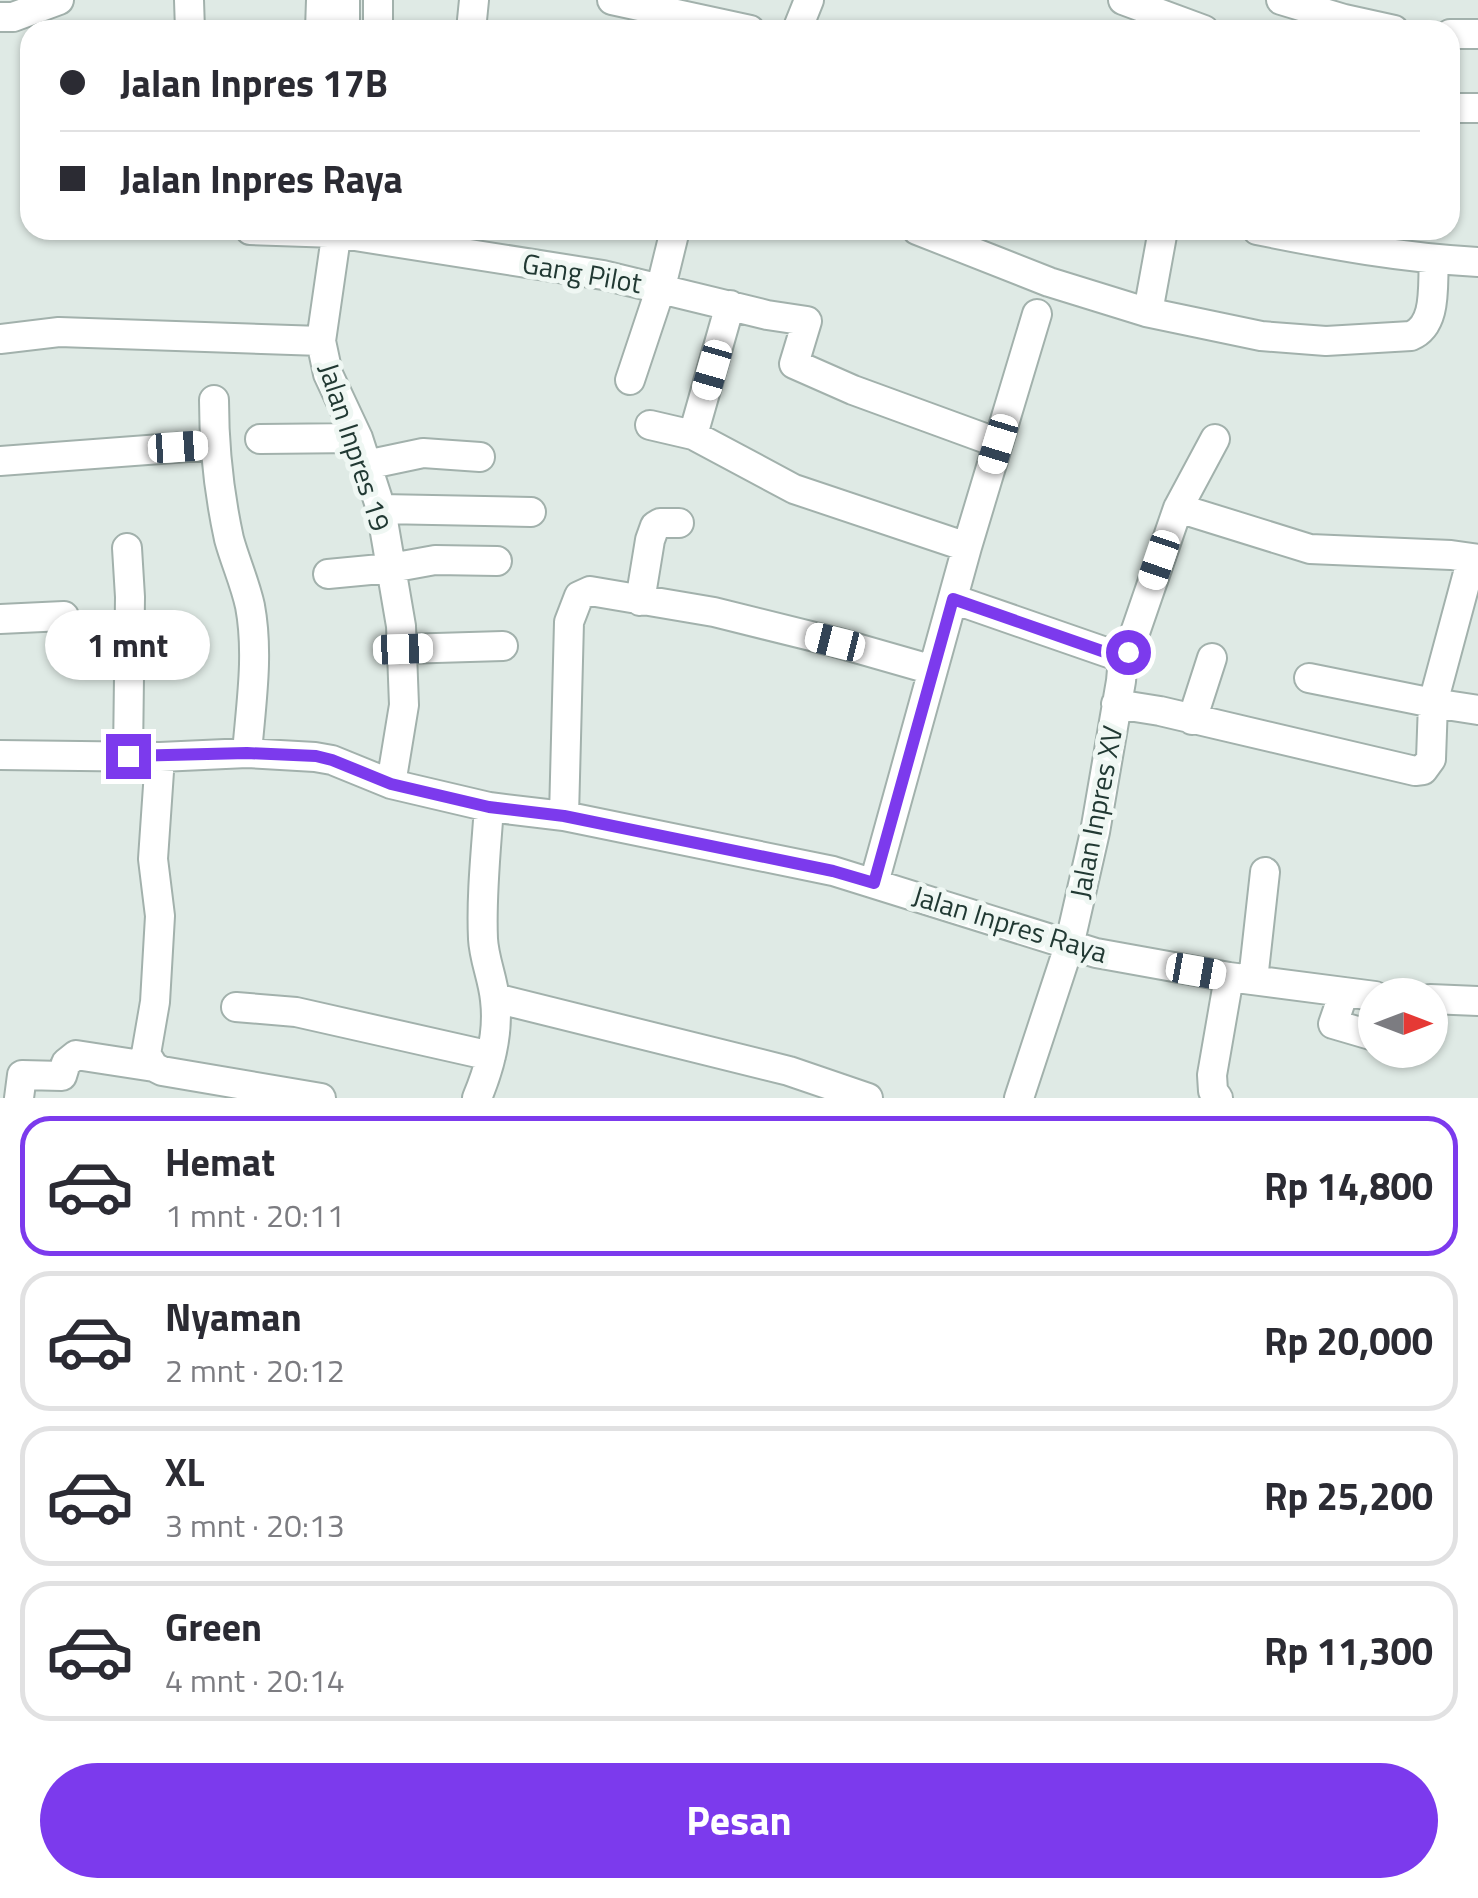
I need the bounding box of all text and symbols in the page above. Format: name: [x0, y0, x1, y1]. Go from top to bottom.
text: Jalan Inpres 17B: [120, 54, 388, 112]
text: Jalan Inpres Raya: [120, 150, 403, 208]
street label: Gang Pilot: [519, 241, 645, 304]
car: [689, 337, 735, 403]
street label: Jalan Inpres 19: [308, 357, 403, 537]
car: [975, 411, 1021, 477]
car: [147, 430, 209, 464]
car: [1135, 527, 1183, 593]
callout: 1 mnt: [46, 611, 210, 681]
car: [802, 620, 868, 664]
text: 1 mnt: [87, 621, 168, 669]
route start: [1106, 630, 1151, 675]
car: [372, 633, 434, 665]
street label: Jalan Inpres XV: [1058, 722, 1133, 902]
route end: [106, 734, 151, 779]
street label: Jalan Inpres Raya: [907, 873, 1113, 974]
car: [1164, 951, 1228, 991]
north arrow: [1358, 978, 1448, 1068]
map controls: [1358, 978, 1448, 1068]
text: Hemat: [165, 1133, 275, 1191]
icon: car: [45, 1141, 135, 1231]
text: Rp 14,800: [1264, 1157, 1433, 1215]
text: 1 mnt · 20:11: [165, 1191, 345, 1239]
text: Nyaman: [165, 1288, 302, 1346]
icon: car: [45, 1296, 135, 1386]
text: Rp 20,000: [1264, 1312, 1433, 1370]
text: 2 mnt · 20:12: [165, 1346, 345, 1394]
text: XL: [165, 1443, 205, 1501]
icon: car: [45, 1451, 135, 1541]
text: Rp 25,200: [1264, 1467, 1433, 1525]
text: 3 mnt · 20:13: [165, 1501, 345, 1549]
text: Green: [165, 1598, 262, 1656]
icon: car: [45, 1606, 135, 1696]
text: Rp 11,300: [1264, 1622, 1433, 1680]
text: 4 mnt · 20:14: [165, 1656, 345, 1704]
button: Pesan: [40, 1763, 1438, 1878]

